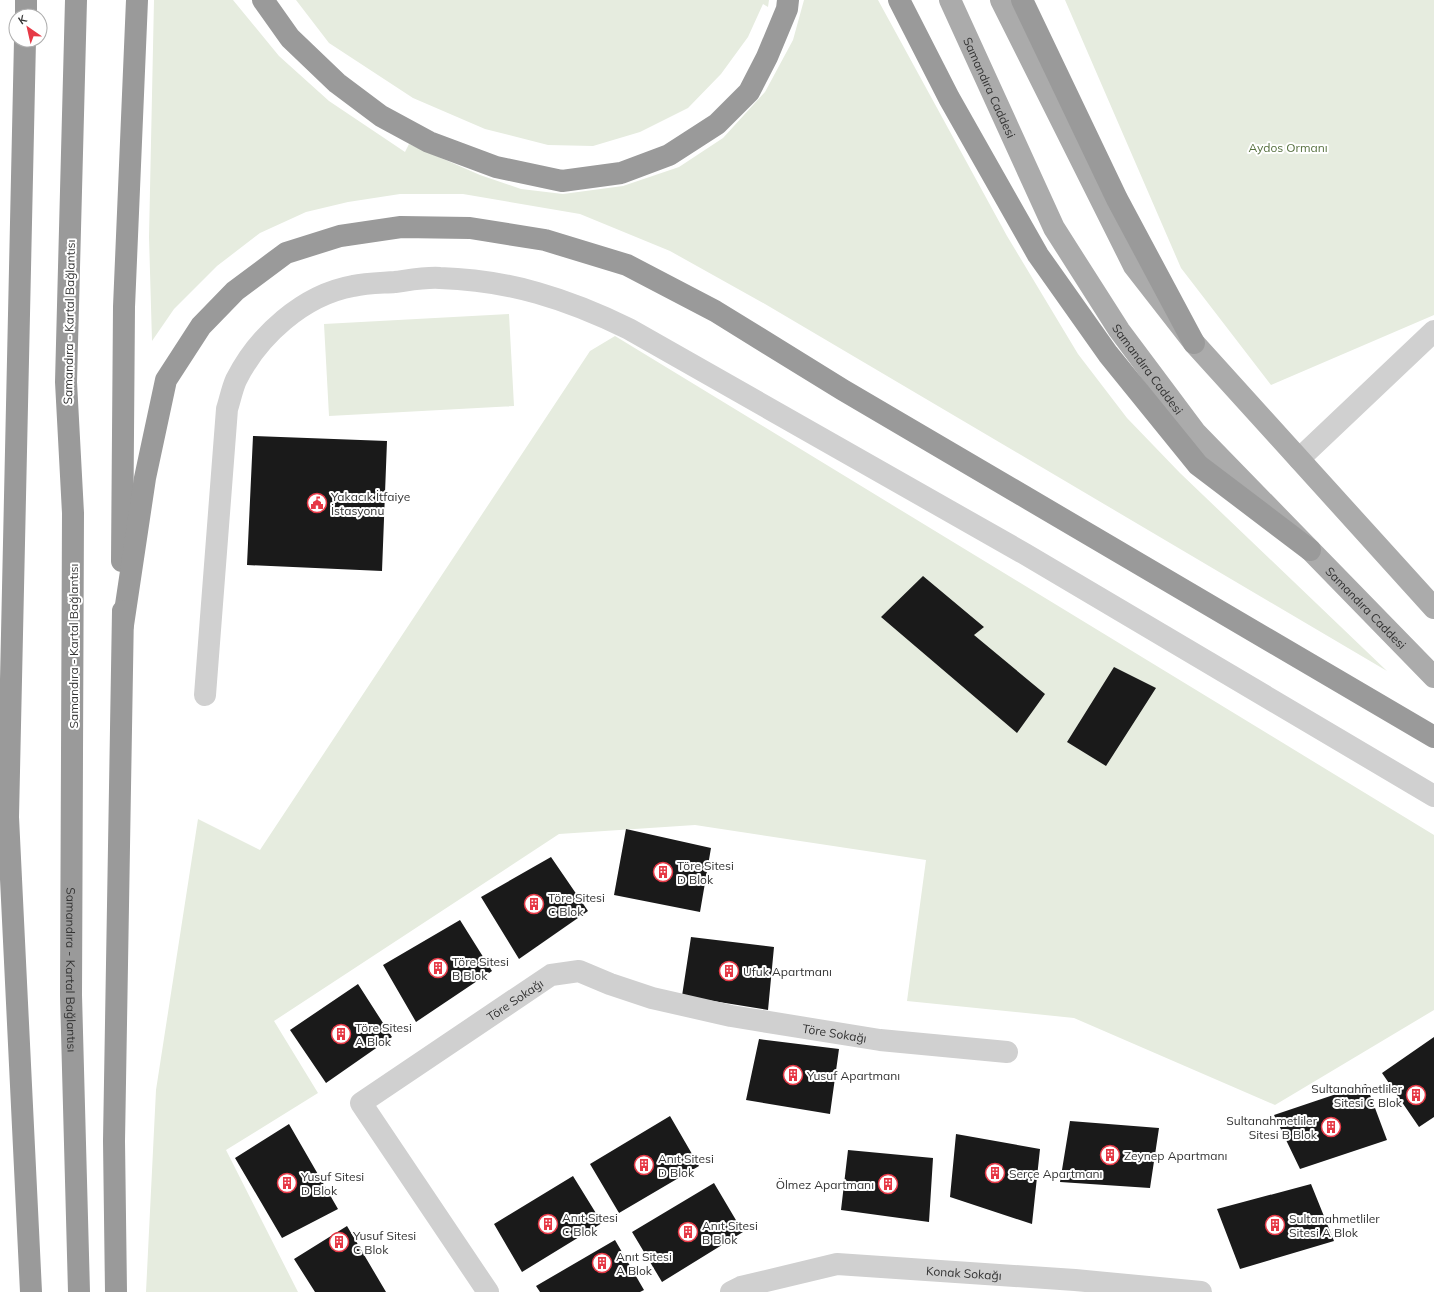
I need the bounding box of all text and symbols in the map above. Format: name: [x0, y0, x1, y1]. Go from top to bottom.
north arrow: [8, 8, 48, 48]
text: K: [15, 11, 30, 28]
street label: Samandıra Caddesi: [960, 35, 1019, 140]
park label: Aydos Ormanı: [1248, 140, 1328, 155]
street label: Samandıra - Kartal Bağlantısı: [60, 239, 78, 405]
street label: Samandıra Caddesi: [1109, 321, 1187, 417]
place label: Yakacık İtfaiye İstasyonu: [330, 489, 410, 518]
public building icon: Yakacık İtfaiye İstasyonu: [306, 492, 328, 514]
street label: Samandıra Caddesi: [1323, 563, 1410, 652]
street label: Samandıra - Kartal Bağlantısı: [66, 564, 81, 728]
place label: Töre Sitesi D Blok: [677, 858, 734, 887]
building icon: Töre Sitesi D Blok: [652, 861, 674, 883]
street label: Samandıra - Kartal Bağlantısı: [63, 887, 80, 1052]
place label: Töre Sitesi C Blok: [548, 890, 605, 919]
building icon: Töre Sitesi C Blok: [523, 893, 545, 915]
place label: Töre Sitesi B Blok: [452, 954, 509, 983]
building icon: Töre Sitesi B Blok: [427, 957, 449, 979]
building icon: Ufuk Apartmanı: [718, 960, 740, 982]
place label: Ufuk Apartmanı: [743, 964, 832, 979]
street label: Töre Sokağı: [484, 975, 546, 1024]
place label: Töre Sitesi A Blok: [355, 1020, 412, 1049]
street label: Töre Sokağı: [801, 1020, 868, 1045]
building icon: Töre Sitesi A Blok: [330, 1023, 352, 1045]
building icon: Yusuf Apartmanı: [782, 1064, 804, 1086]
place label: Yusuf Apartmanı: [806, 1068, 900, 1083]
place label: Sultanahmetliler Sitesi C Blok: [1311, 1081, 1403, 1110]
building icon: Sultanahmetliler Sitesi C Blok: [1405, 1084, 1427, 1106]
place label: Sultanahmetliler Sitesi B Blok: [1226, 1113, 1318, 1142]
building icon: Sultanahmetliler Sitesi B Blok: [1320, 1116, 1342, 1138]
building icon: Zeynep Apartmanı: [1099, 1144, 1121, 1166]
place label: Zeynep Apartmanı: [1124, 1148, 1227, 1163]
place label: Anıt Sitesi D Blok: [658, 1151, 714, 1180]
building icon: Anıt Sitesi D Blok: [633, 1154, 655, 1176]
building icon: Serçe Apartmanı: [984, 1162, 1006, 1184]
place label: Serçe Apartmanı: [1009, 1166, 1102, 1181]
place label: Yusuf Sitesi D Blok: [300, 1169, 364, 1198]
building icon: Yusuf Sitesi D Blok: [276, 1172, 298, 1194]
building icon: Ölmez Apartmanı: [877, 1173, 899, 1195]
place label: Ölmez Apartmanı: [776, 1177, 874, 1192]
place label: Anıt Sitesi C Blok: [562, 1210, 618, 1239]
place label: Sultanahmetliler Sitesi A Blok: [1289, 1211, 1380, 1240]
building icon: Anıt Sitesi C Blok: [537, 1213, 559, 1235]
building icon: Sultanahmetliler Sitesi A Blok: [1264, 1214, 1286, 1236]
place label: Anıt Sitesi B Blok: [702, 1218, 758, 1247]
building icon: Anıt Sitesi B Blok: [677, 1221, 699, 1243]
place label: Yusuf Sitesi C Blok: [352, 1228, 416, 1257]
building icon: Yusuf Sitesi C Blok: [328, 1231, 350, 1253]
place label: Anıt Sitesi A Blok: [616, 1249, 672, 1278]
building icon: Anıt Sitesi A Blok: [591, 1252, 613, 1274]
street label: Konak Sokağı: [926, 1263, 1002, 1283]

